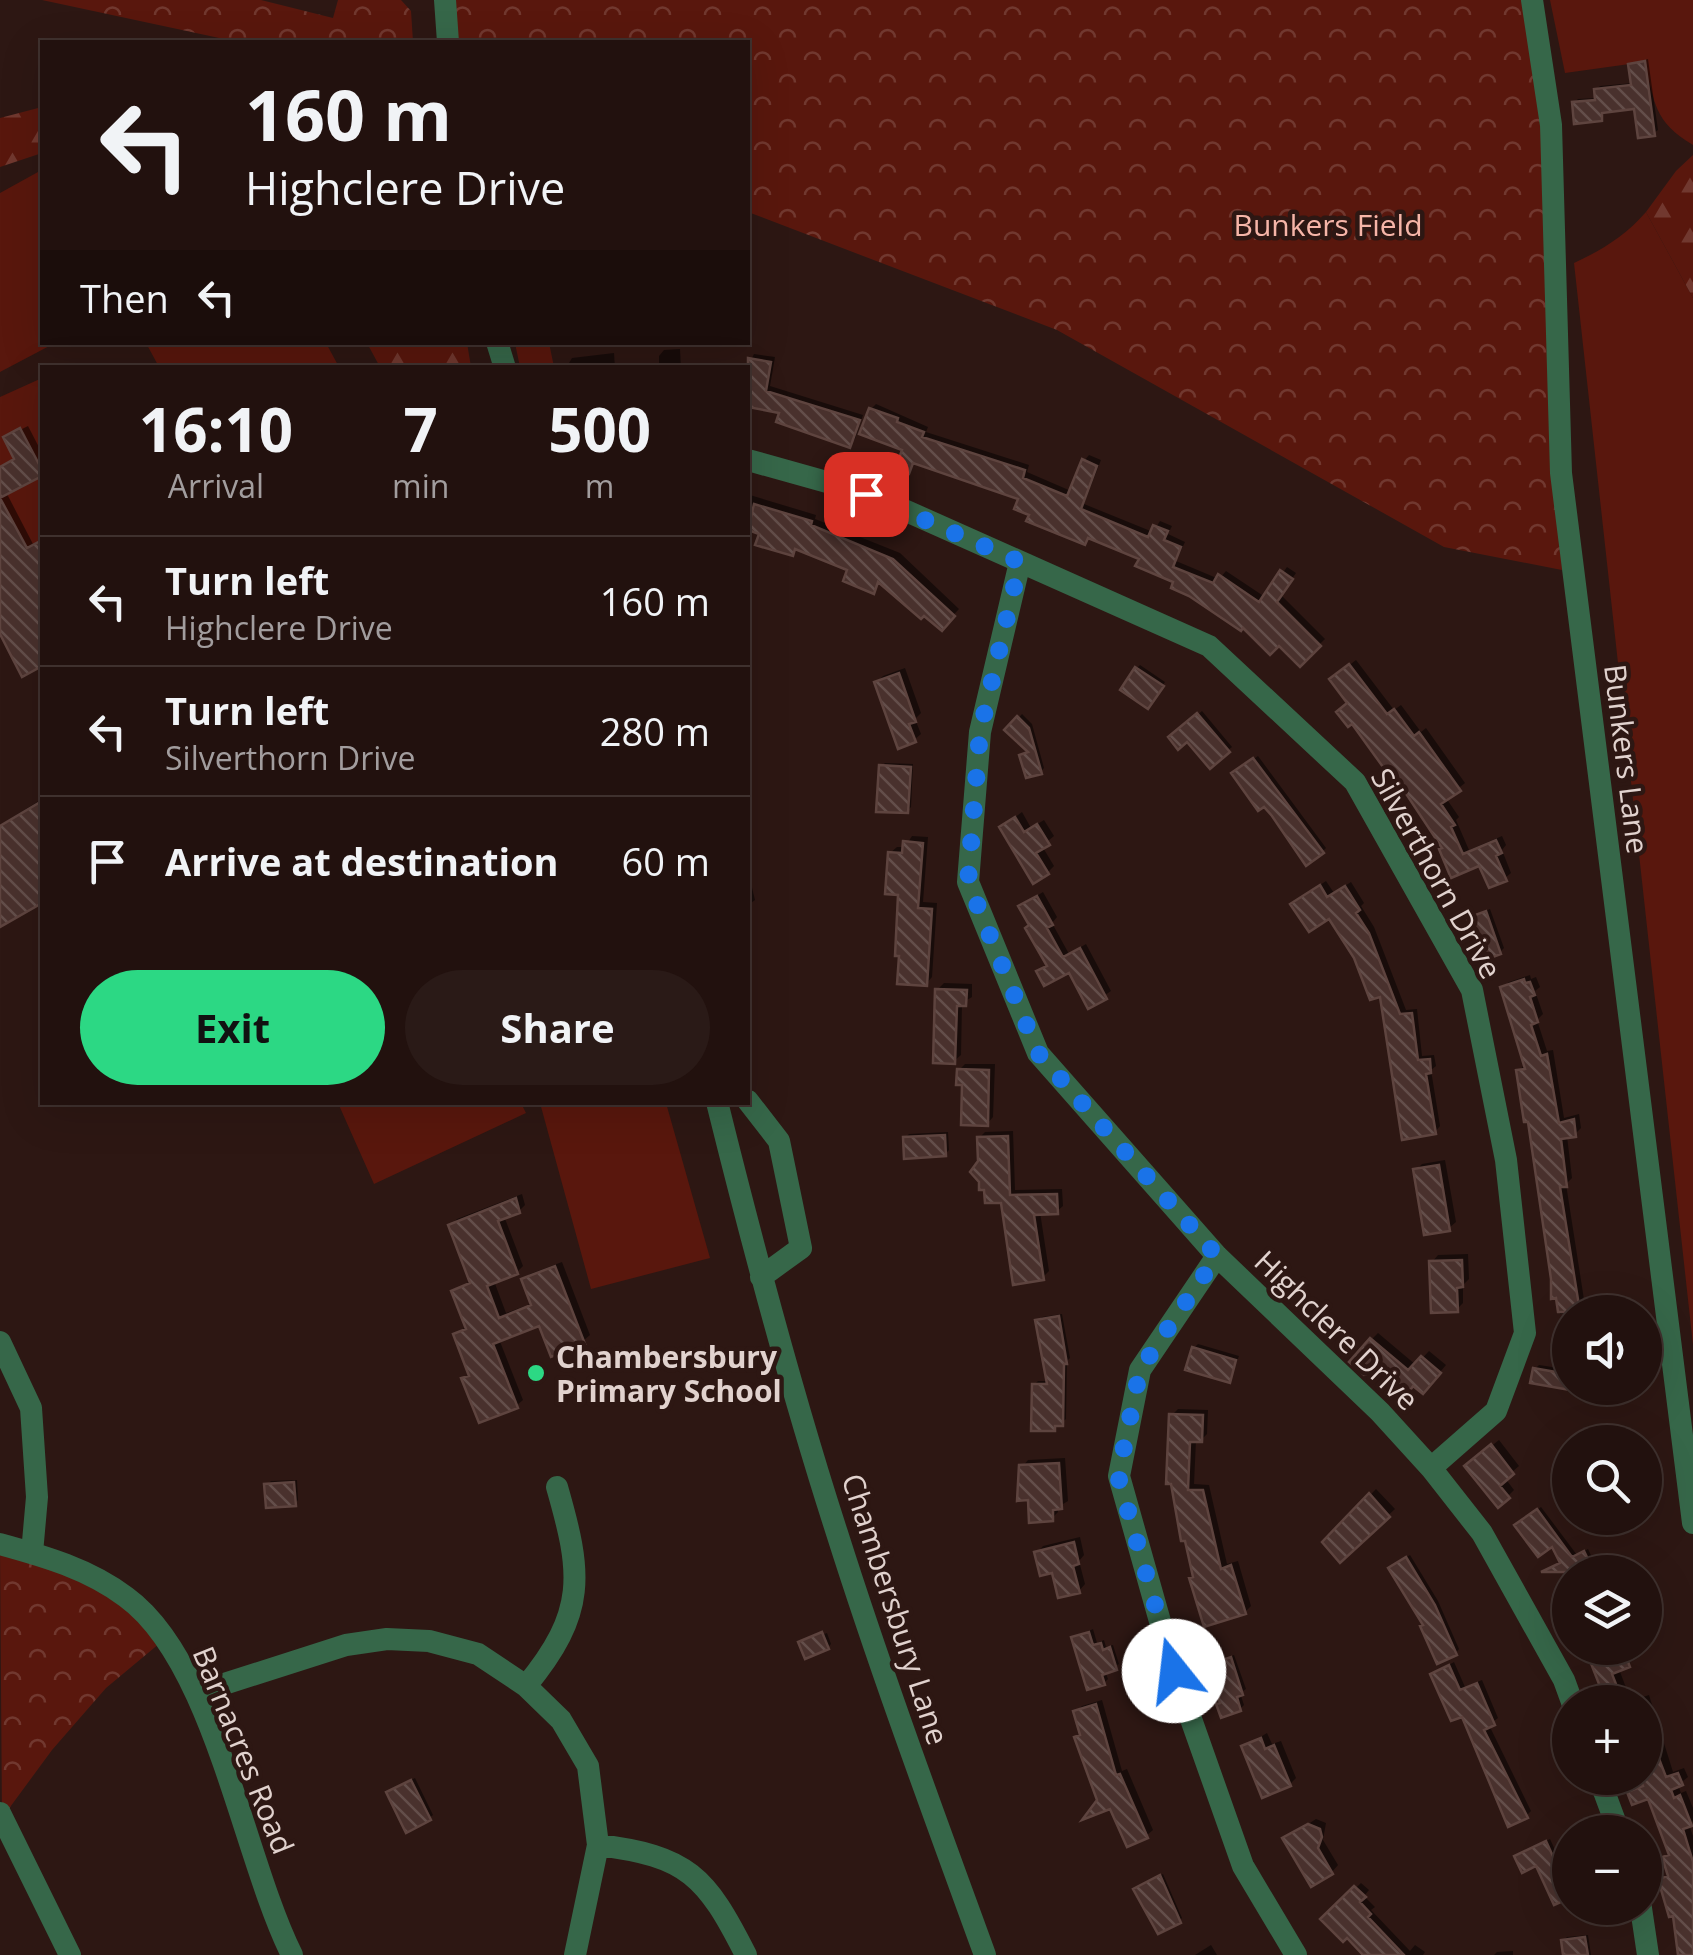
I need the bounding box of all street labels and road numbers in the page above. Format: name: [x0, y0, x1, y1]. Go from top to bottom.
street label: Bunkers Lane: [1595, 662, 1659, 856]
street label: Silverthorn Drive: [1362, 760, 1512, 986]
street label: Highclere Drive: [1246, 1241, 1428, 1419]
street label: Chambersbury Lane: [833, 1468, 959, 1750]
street label: Barnacres Road: [184, 1640, 304, 1860]

